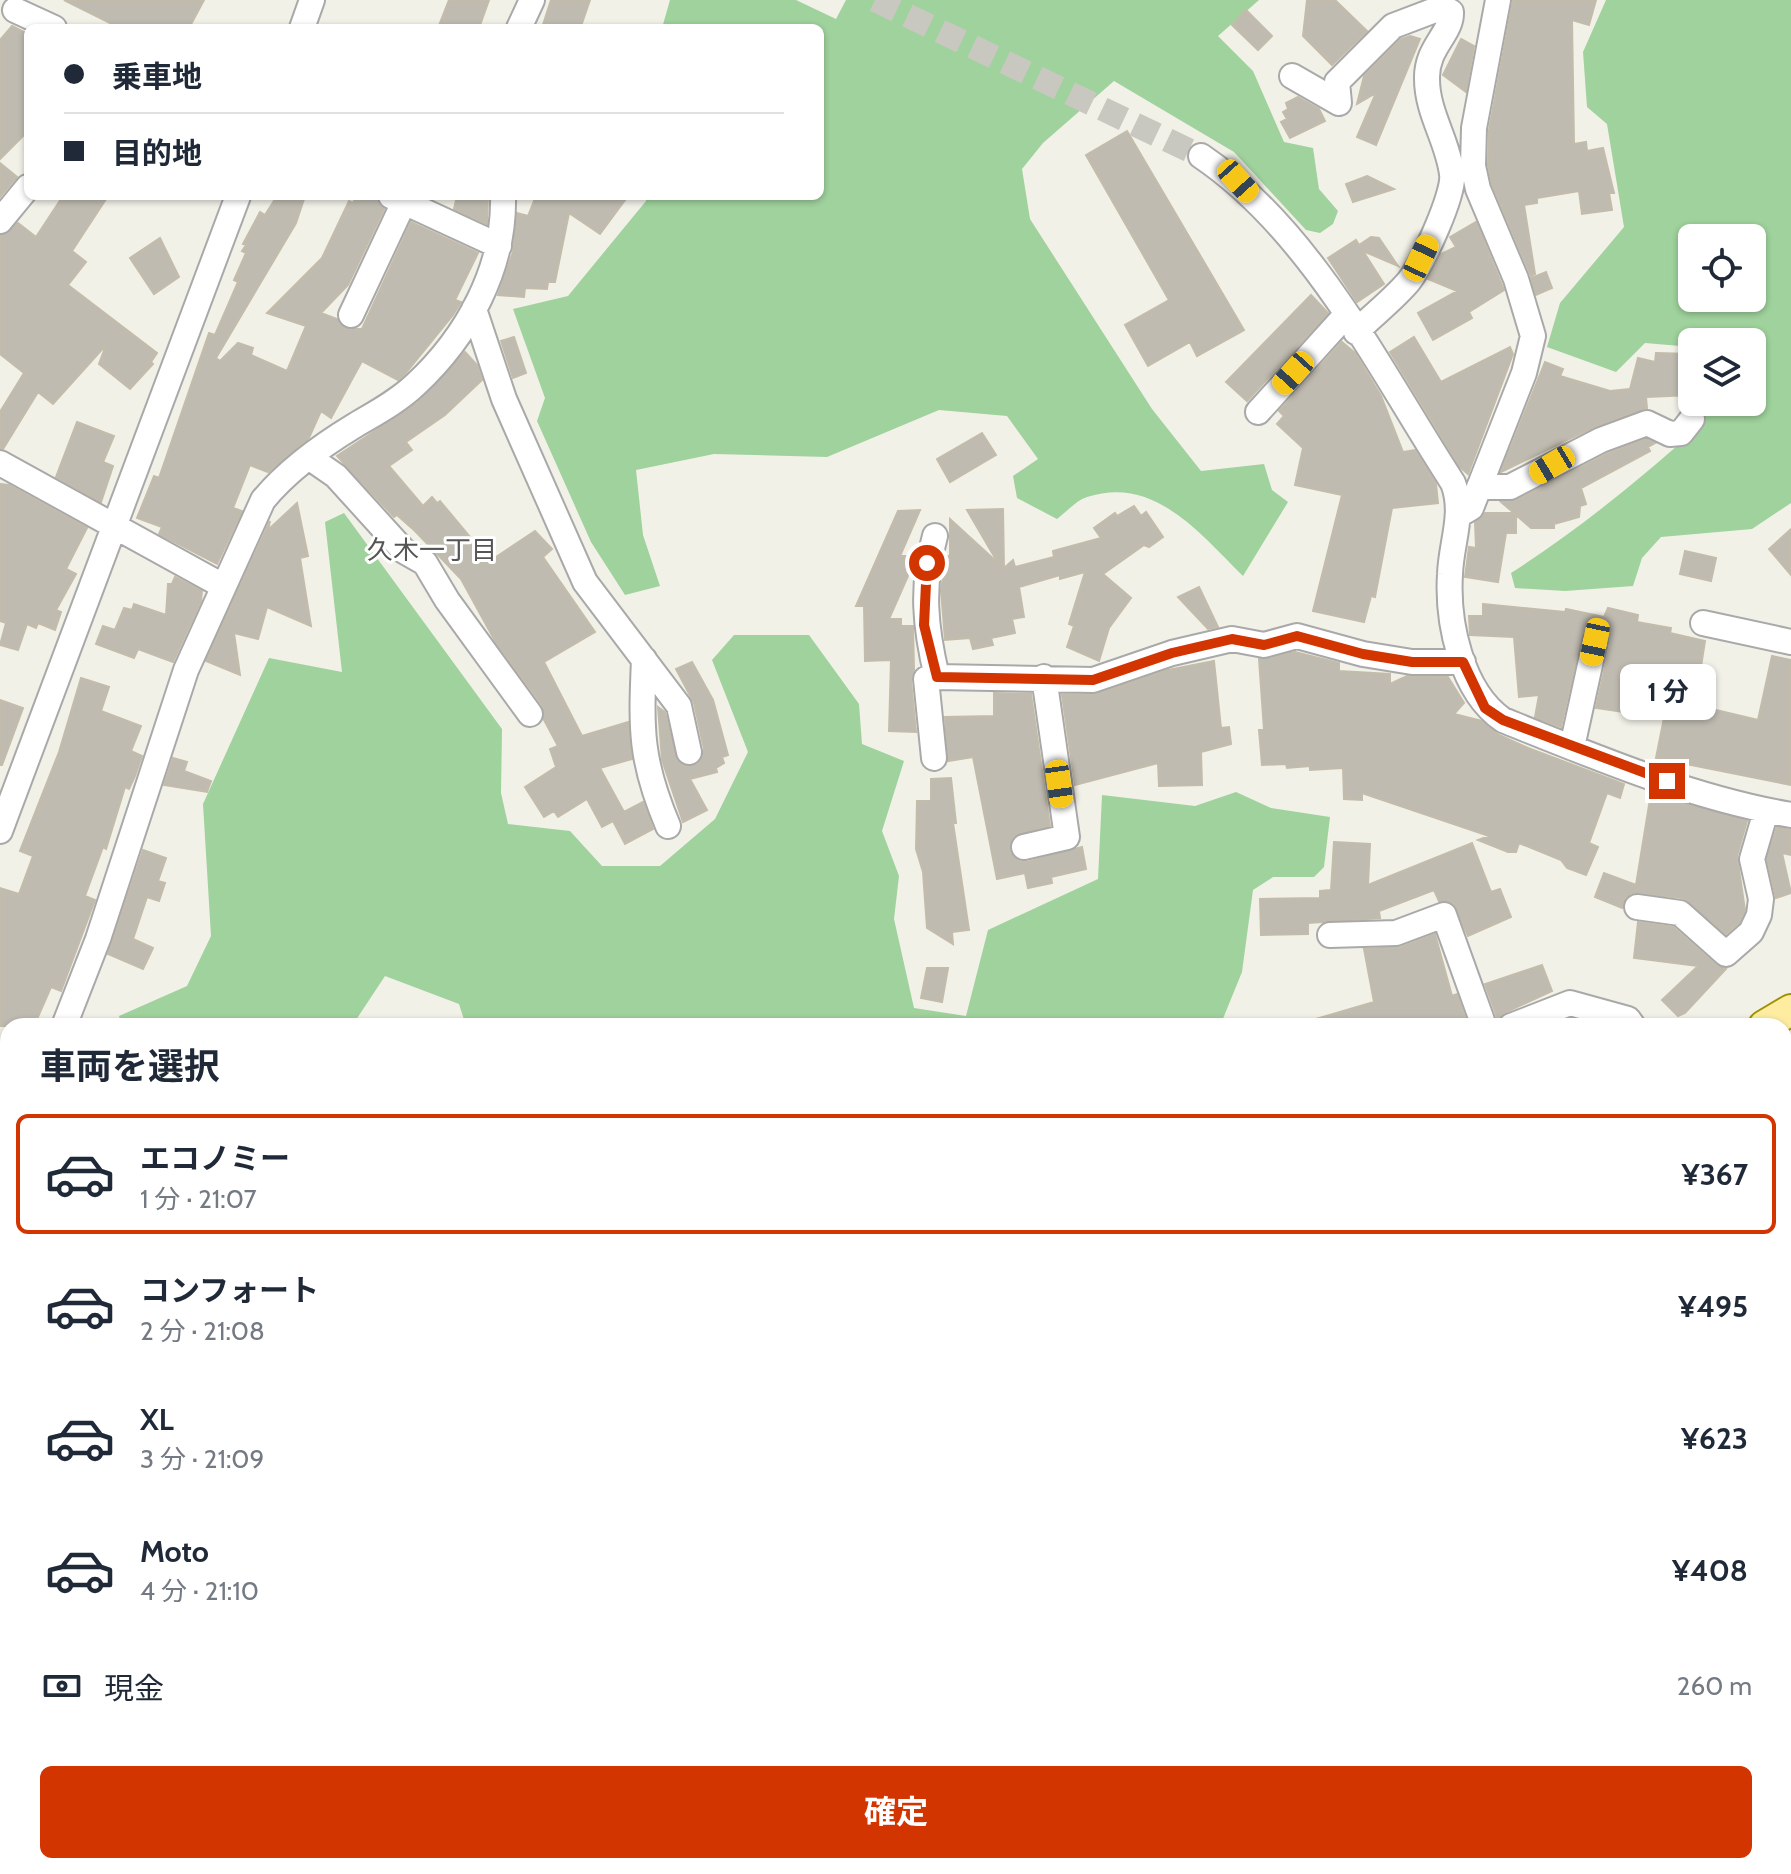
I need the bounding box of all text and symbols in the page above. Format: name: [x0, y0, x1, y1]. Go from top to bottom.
text: 乗車地: [112, 58, 202, 95]
text: 目的地: [112, 135, 202, 172]
car: [1213, 155, 1263, 207]
map controls: [1678, 224, 1766, 416]
button: locate: [1678, 224, 1766, 312]
car: [1400, 231, 1442, 285]
button: layers: [1678, 328, 1766, 416]
car: [1268, 347, 1318, 399]
car: [1525, 442, 1579, 488]
district label: 久木一丁目: [367, 534, 497, 566]
route start: [909, 545, 945, 581]
car: [1578, 616, 1612, 668]
callout: 1 分: [1619, 665, 1715, 721]
text: 1 分: [1647, 676, 1689, 708]
car: [1044, 759, 1074, 809]
route end: [1649, 763, 1685, 799]
text: 車両を選択: [40, 1044, 220, 1088]
icon: car: [44, 1138, 116, 1210]
text: エコノミー: [140, 1140, 290, 1177]
text: ¥367: [1682, 1156, 1748, 1193]
text: 1 分 · 21:07: [140, 1183, 257, 1215]
icon: car: [44, 1270, 116, 1342]
text: コンフォート: [140, 1272, 319, 1309]
text: ¥495: [1678, 1288, 1748, 1325]
text: 2 分 · 21:08: [140, 1315, 265, 1347]
text: XL: [140, 1401, 174, 1438]
icon: car: [44, 1402, 116, 1474]
text: ¥623: [1681, 1420, 1748, 1457]
text: 3 分 · 21:09: [140, 1443, 264, 1475]
text: Moto: [140, 1533, 209, 1570]
icon: car: [44, 1534, 116, 1606]
text: ¥408: [1672, 1552, 1748, 1589]
text: 4 分 · 21:10: [140, 1575, 259, 1607]
icon: cash: [40, 1664, 84, 1708]
text: 現金: [104, 1670, 164, 1707]
text: 260 m: [1677, 1670, 1752, 1702]
button: 確定: [40, 1766, 1752, 1858]

